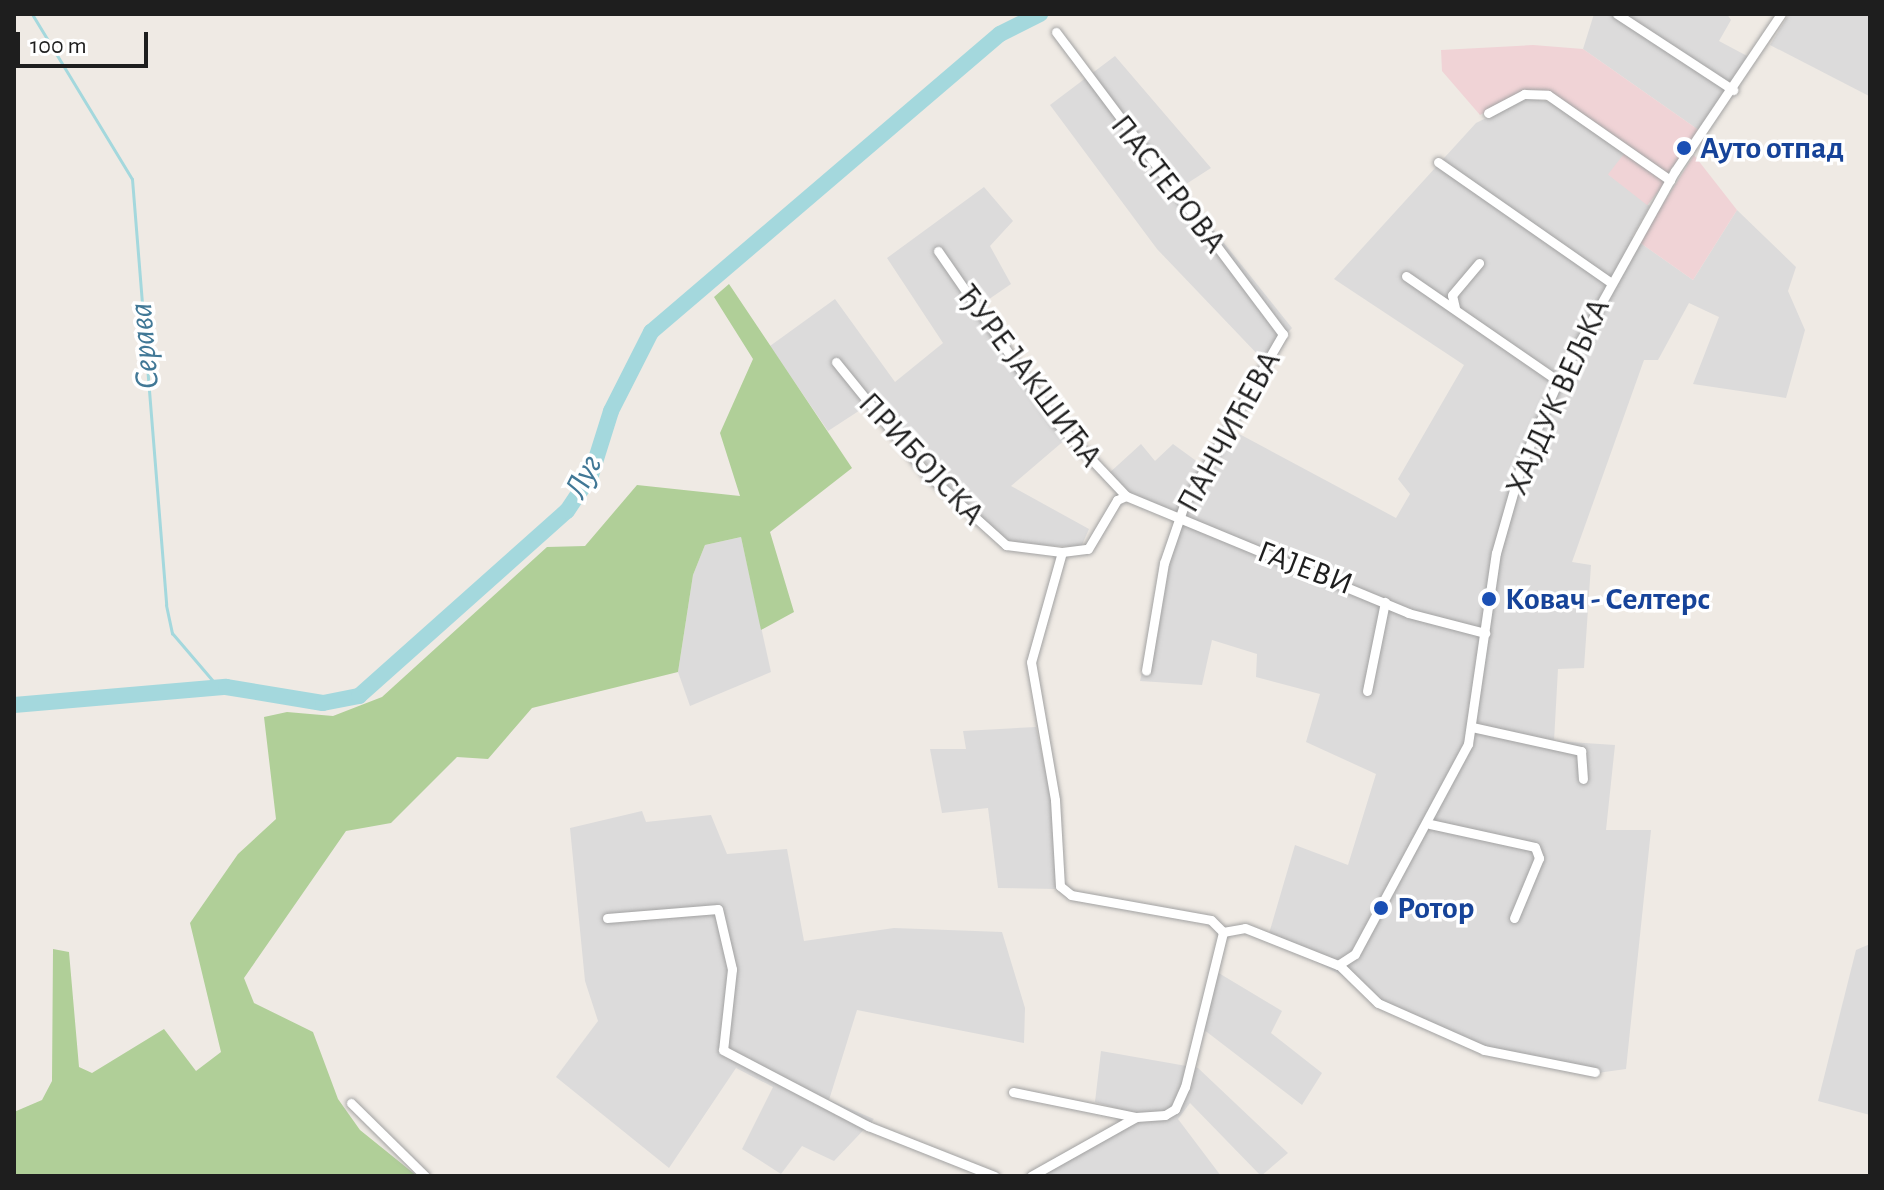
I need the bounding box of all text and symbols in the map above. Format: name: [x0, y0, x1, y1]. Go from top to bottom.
scale bar: [20, 16, 152, 66]
text: 100 m: [30, 34, 87, 58]
street label: ПАСТЕРОВА: [1102, 107, 1234, 261]
place label: Ауто отпад: [1700, 129, 1844, 167]
marker: Ауто отпад: [1675, 139, 1693, 157]
street label: ЂУРЕ ЈАКШИЋА: [948, 277, 1110, 475]
street label: ХАЈДУК ВЕЉКА: [1498, 293, 1618, 501]
water label: Серава: [121, 301, 169, 391]
street label: ПАНЧИЋЕВА: [1169, 345, 1289, 519]
street label: ПРИБОЈСКА: [850, 385, 992, 533]
water label: Луг: [556, 448, 612, 506]
street label: ГАЈЕВИ: [1252, 532, 1358, 604]
place label: Ковач - Селтерс: [1505, 580, 1710, 618]
marker: Ковач - Селтерс: [1480, 590, 1498, 608]
place label: Ротор: [1397, 889, 1474, 927]
marker: Ротор: [1372, 899, 1390, 917]

